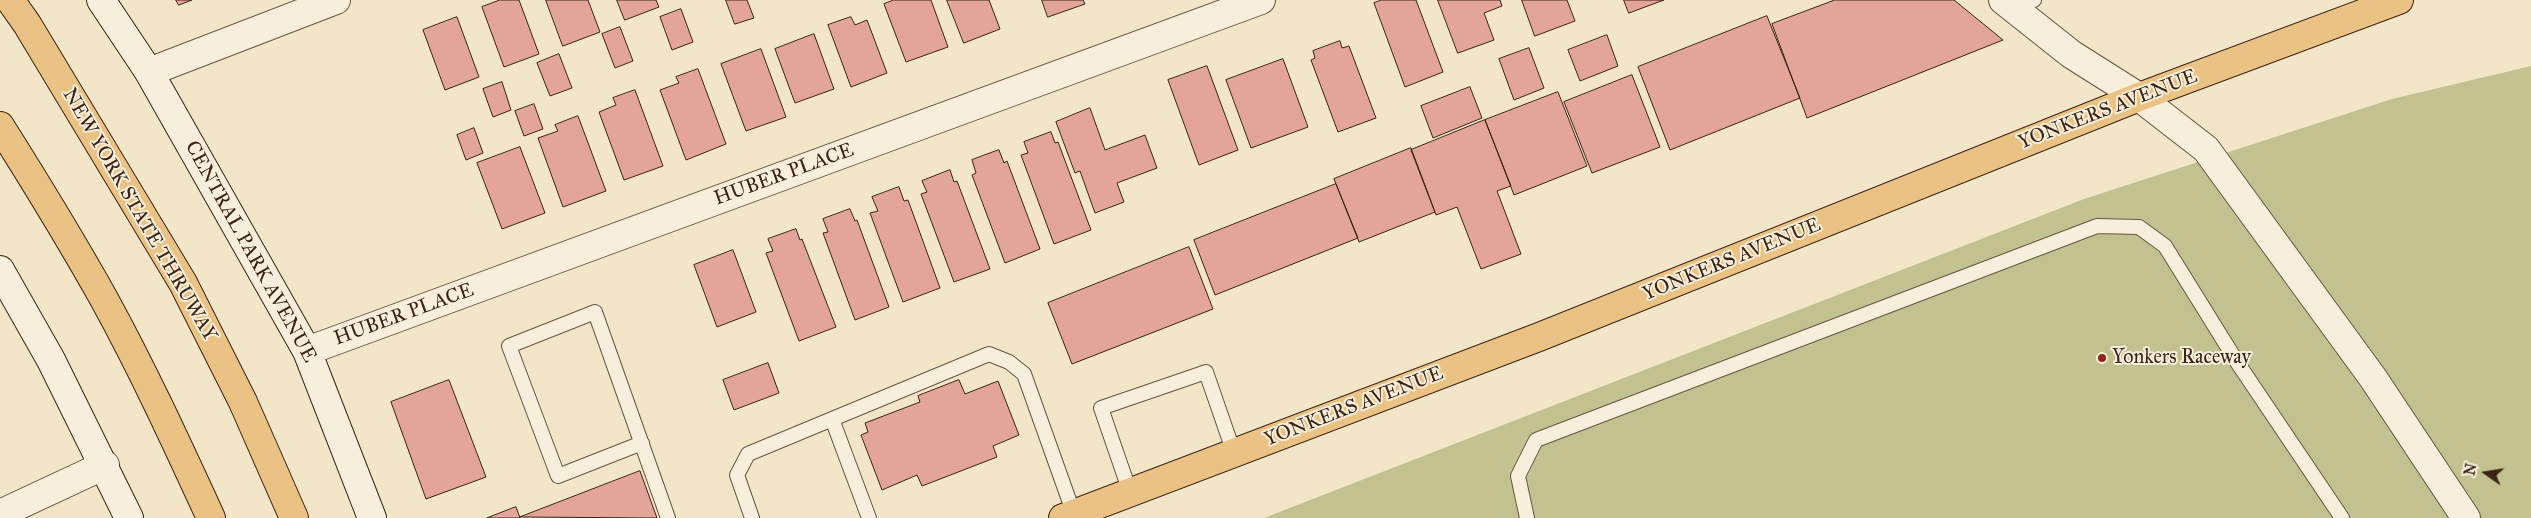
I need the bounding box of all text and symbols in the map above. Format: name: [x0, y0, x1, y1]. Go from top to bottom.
street label: YONKERS AVENUE: [2015, 65, 2201, 155]
street label: NEW YORK STATE THRUWAY: [57, 84, 221, 346]
street label: CENTRAL PARK AVENUE: [179, 137, 321, 367]
street label: HUBER PLACE: [711, 139, 857, 211]
street label: YONKERS AVENUE: [1640, 213, 1824, 307]
street label: HUBER PLACE: [331, 279, 477, 351]
place label: Yonkers Raceway: [2112, 346, 2251, 370]
marker: Yonkers Raceway: [2096, 352, 2108, 364]
street label: YONKERS AVENUE: [1261, 362, 1447, 452]
north arrow: [2461, 448, 2511, 498]
text: N: [2461, 462, 2481, 477]

